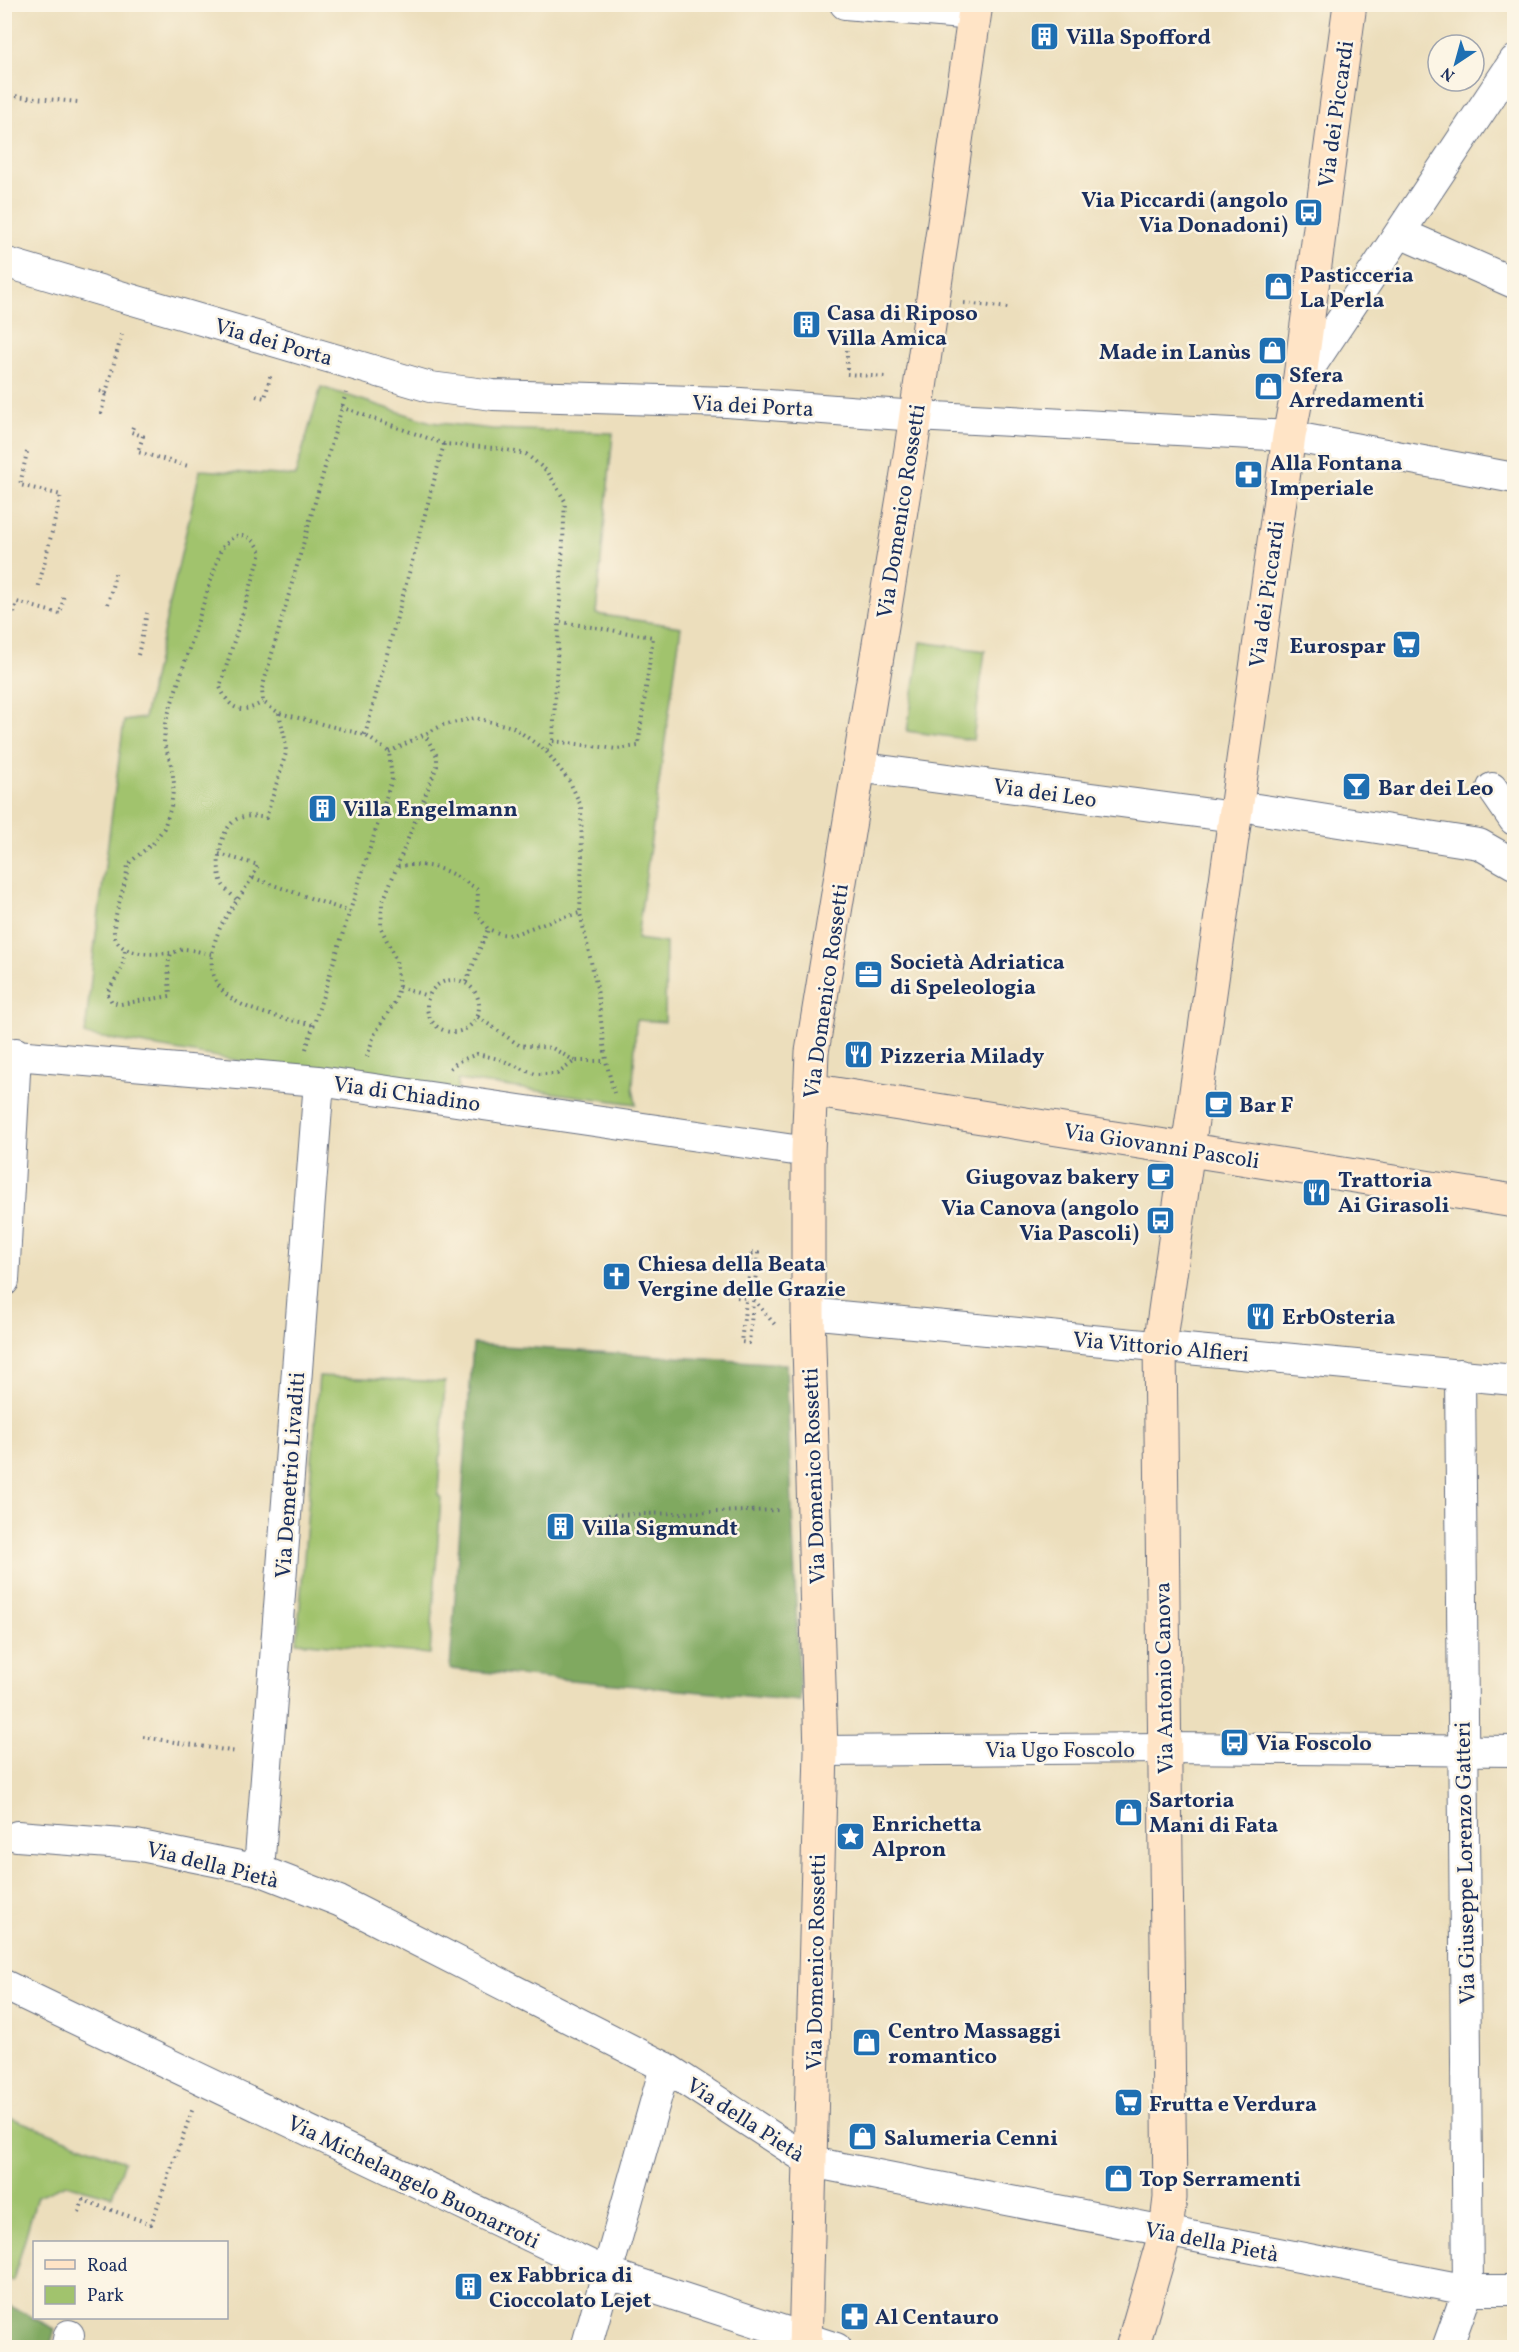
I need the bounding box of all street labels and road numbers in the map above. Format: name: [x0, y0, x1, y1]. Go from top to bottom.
street label: Via dei Piccardi: [1312, 39, 1363, 190]
street label: Via dei Porta: [211, 312, 336, 375]
street label: Via dei Porta: [691, 389, 815, 426]
street label: Via Domenico Rossetti: [870, 402, 935, 621]
street label: Via dei Piccardi: [1243, 519, 1294, 670]
street label: Via dei Leo: [991, 772, 1098, 817]
street label: Via Domenico Rossetti: [797, 882, 858, 1101]
street label: Via di Chiadino: [331, 1070, 482, 1121]
street label: Via Giovanni Pascoli: [1062, 1117, 1262, 1178]
street label: Via Vittorio Alfieri: [1071, 1325, 1250, 1372]
street label: Via Domenico Rossetti: [796, 1367, 835, 1585]
street label: Via Demetrio Livaditi: [269, 1371, 314, 1579]
street label: Via Antonio Canova: [1148, 1582, 1183, 1774]
street label: Via Giuseppe Lorenzo Gatteri: [1449, 1721, 1484, 2005]
street label: Via Ugo Foscolo: [985, 1736, 1135, 1767]
street label: Via della Pietà: [143, 1835, 282, 1898]
street label: Via Domenico Rossetti: [800, 1853, 835, 2071]
street label: Via della Pietà: [679, 2071, 810, 2171]
street label: Via Michelangelo Buonarroti: [281, 2109, 544, 2258]
street label: Via della Pietà: [1142, 2215, 1281, 2272]

